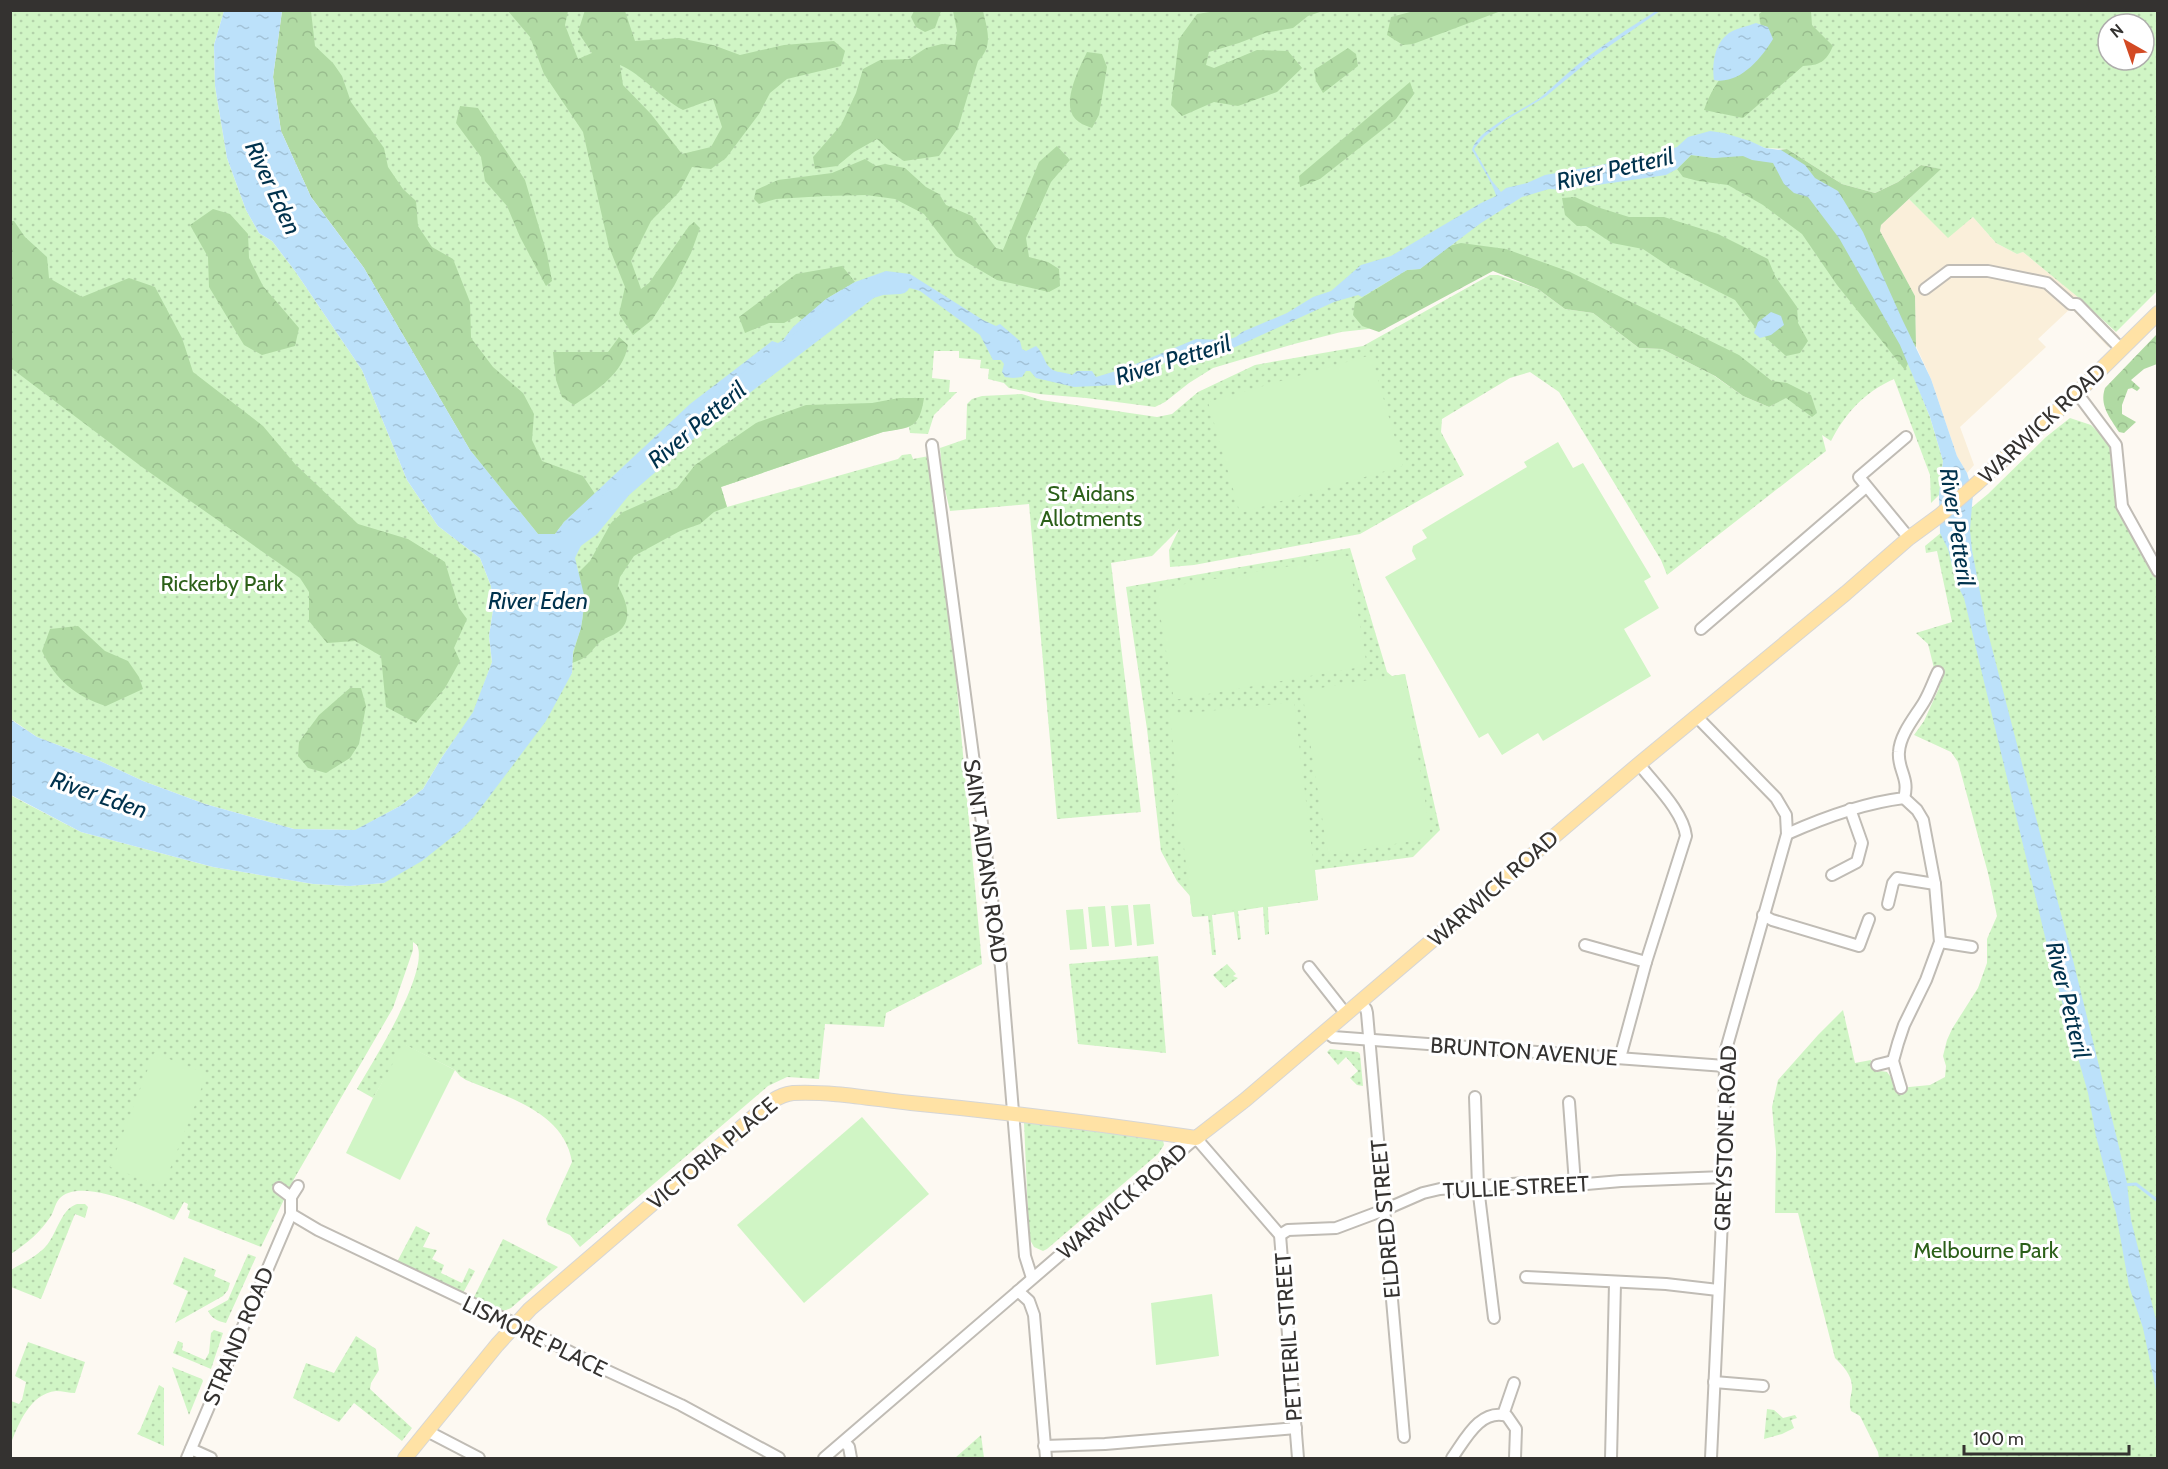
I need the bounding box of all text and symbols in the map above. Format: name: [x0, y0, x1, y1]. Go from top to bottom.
north arrow: [2096, 12, 2156, 72]
text: N: [2106, 20, 2127, 42]
water label: River Eden: [239, 136, 308, 239]
water label: River Petteril: [1553, 141, 1677, 196]
water label: River Petteril: [1111, 328, 1235, 391]
street label: WARWICK ROAD: [1973, 358, 2111, 489]
water label: River Petteril: [642, 375, 752, 474]
water label: River Petteril: [1934, 466, 1981, 589]
park label: St Aidans Allotments: [1040, 480, 1142, 532]
park label: Rickerby Park: [160, 570, 284, 597]
water label: River Eden: [488, 586, 588, 615]
street label: SAINT AIDANS ROAD: [958, 757, 1013, 965]
water label: River Eden: [47, 765, 151, 825]
street label: WARWICK ROAD: [1423, 824, 1564, 952]
water label: River Petteril: [2040, 938, 2097, 1062]
street label: BRUNTON AVENUE: [1429, 1031, 1619, 1072]
street label: GREYSTONE ROAD: [1709, 1045, 1742, 1231]
street label: VICTORIA PLACE: [642, 1091, 783, 1215]
street label: WARWICK ROAD: [1052, 1137, 1193, 1265]
street label: ELDRED STREET: [1365, 1138, 1406, 1300]
street label: TULLIE STREET: [1442, 1170, 1590, 1205]
park label: Melbourne Park: [1913, 1237, 2059, 1264]
street label: PETTERIL STREET: [1269, 1251, 1308, 1422]
street label: STRAND ROAD: [197, 1263, 280, 1409]
street label: LISMORE PLACE: [458, 1290, 611, 1383]
scale bar: [1964, 1418, 2129, 1456]
text: 100 m: [1973, 1428, 2024, 1450]

